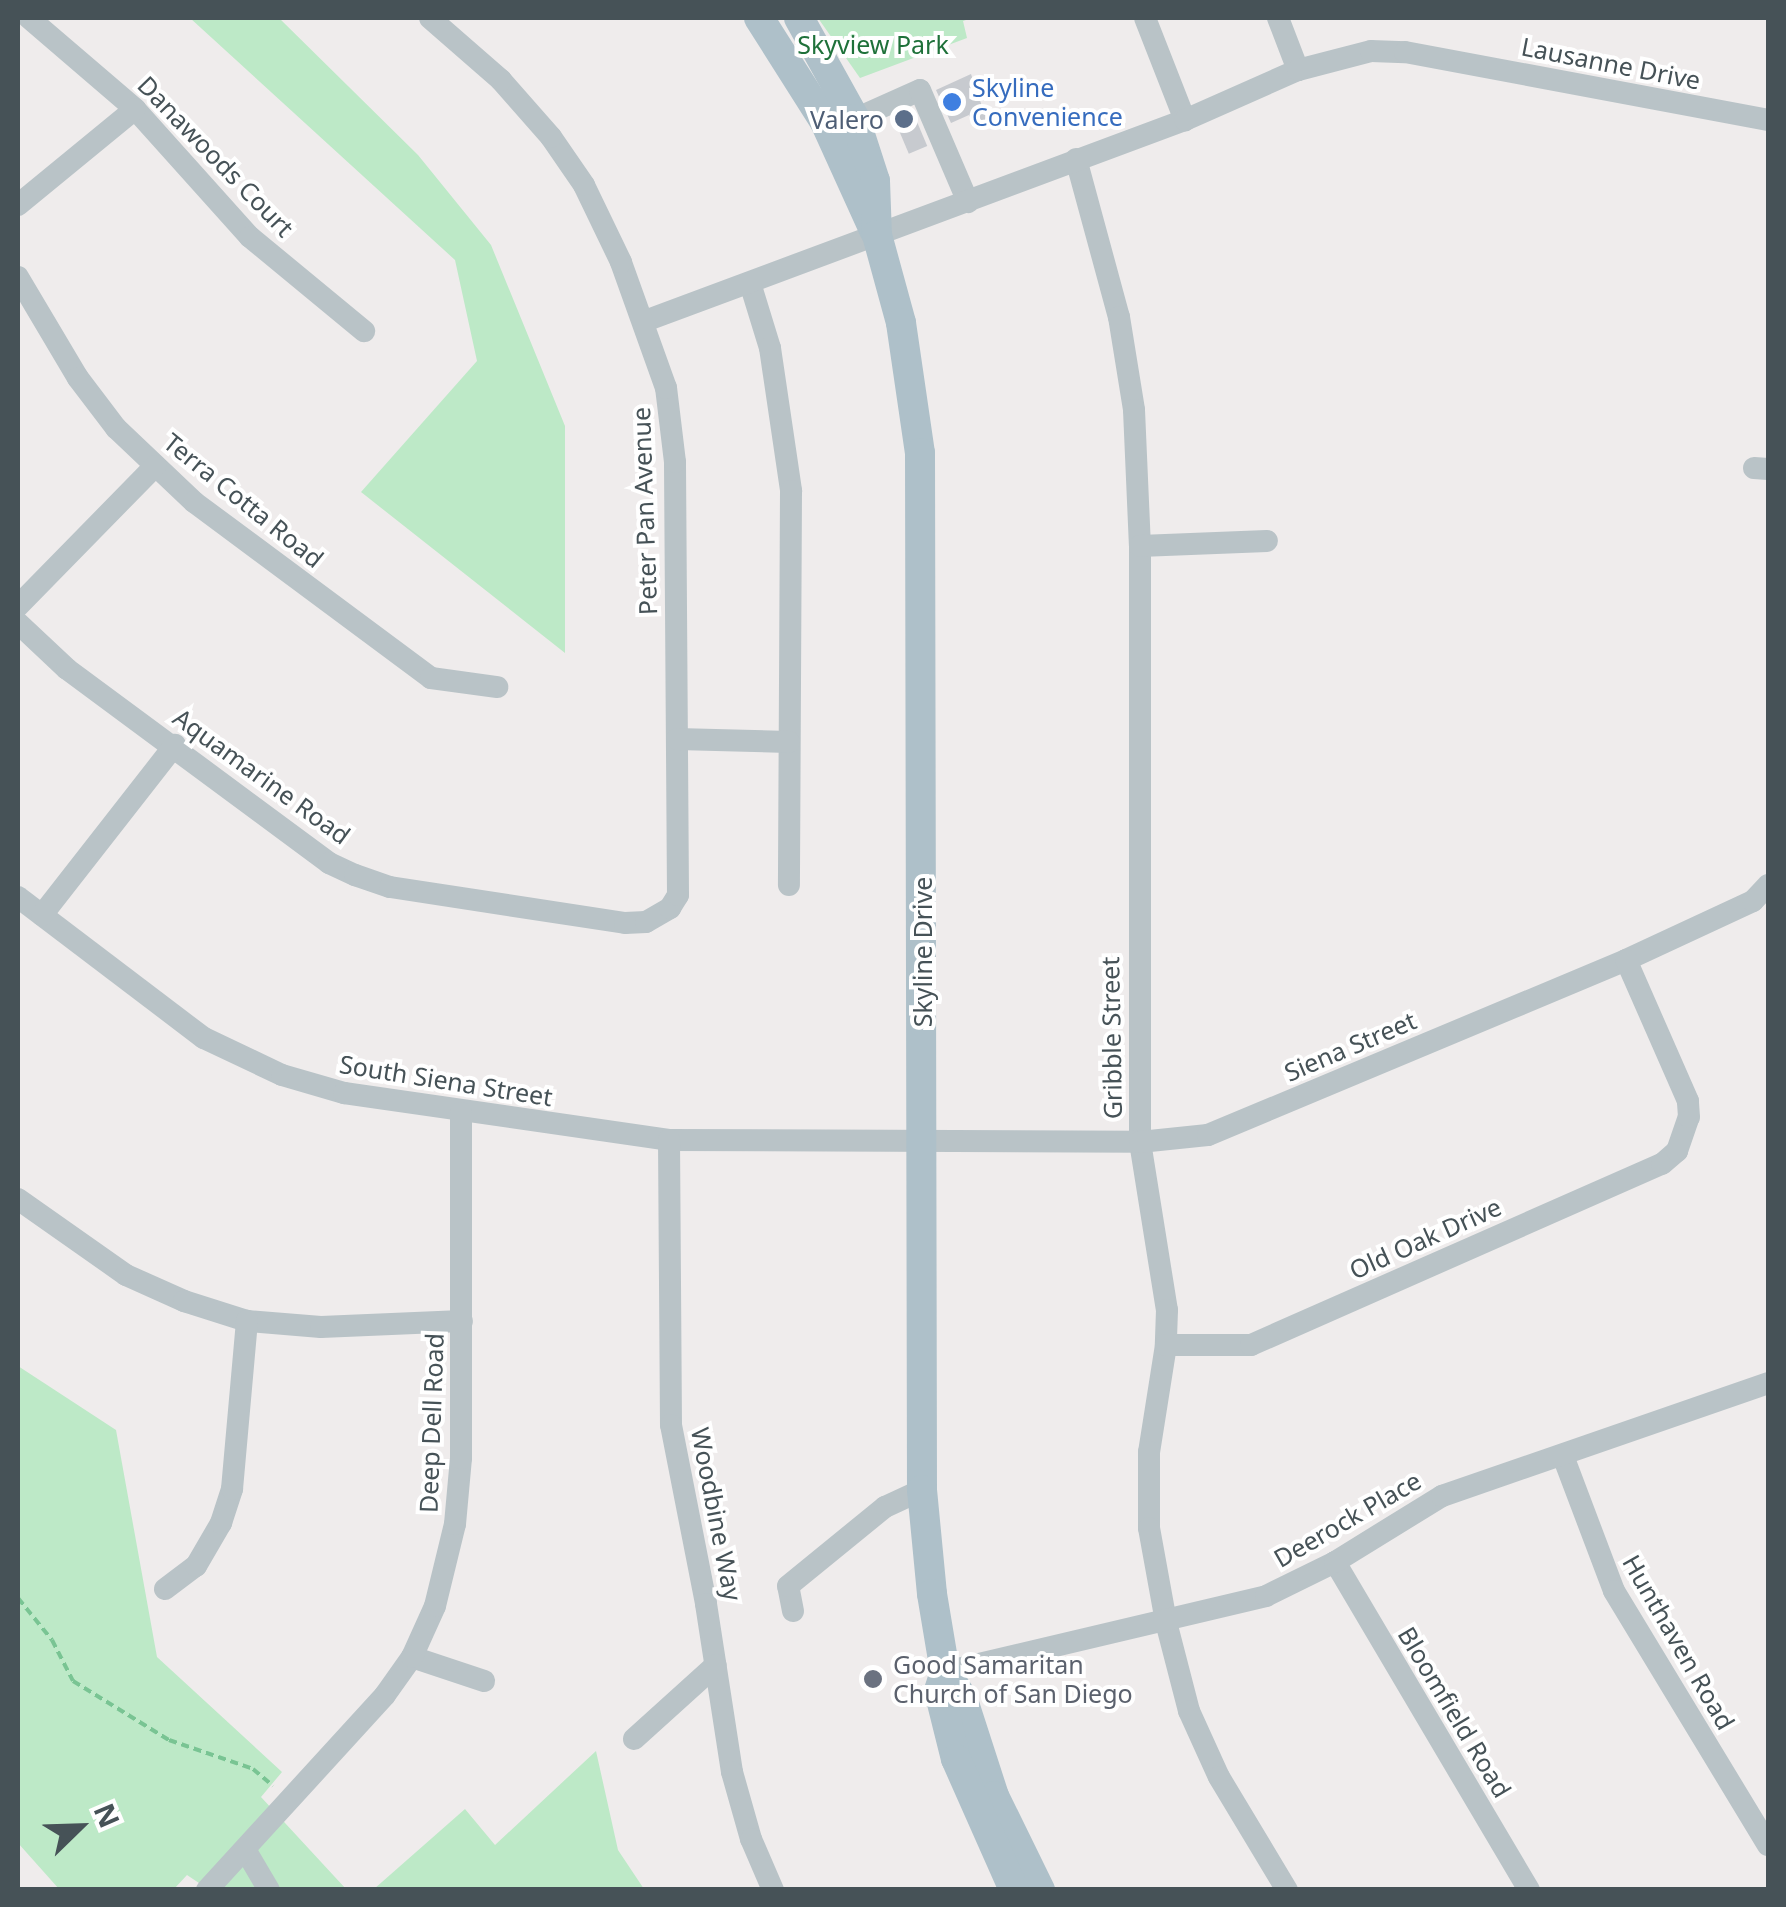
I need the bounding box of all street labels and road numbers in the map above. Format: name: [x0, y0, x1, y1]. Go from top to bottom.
street label: Lausanne Drive: [1519, 31, 1703, 95]
street label: Danawoods Court: [132, 70, 300, 242]
street label: Peter Pan Avenue: [625, 407, 663, 615]
street label: Terra Cotta Road: [158, 427, 330, 573]
street label: Aquamarine Road: [168, 702, 356, 850]
street label: Skyline Drive: [907, 877, 937, 1027]
street label: Gribble Street: [1095, 956, 1127, 1120]
street label: Siena Street: [1280, 1005, 1420, 1087]
street label: South Siena Street: [337, 1048, 555, 1112]
street label: Old Oak Drive: [1344, 1191, 1506, 1285]
street label: Deep Dell Road: [413, 1332, 449, 1514]
street label: Woodbine Way: [686, 1425, 748, 1603]
street label: Deerock Place: [1268, 1465, 1426, 1573]
street label: Hunthaven Road: [1617, 1549, 1741, 1735]
street label: Bloomfield Road: [1392, 1621, 1518, 1803]

